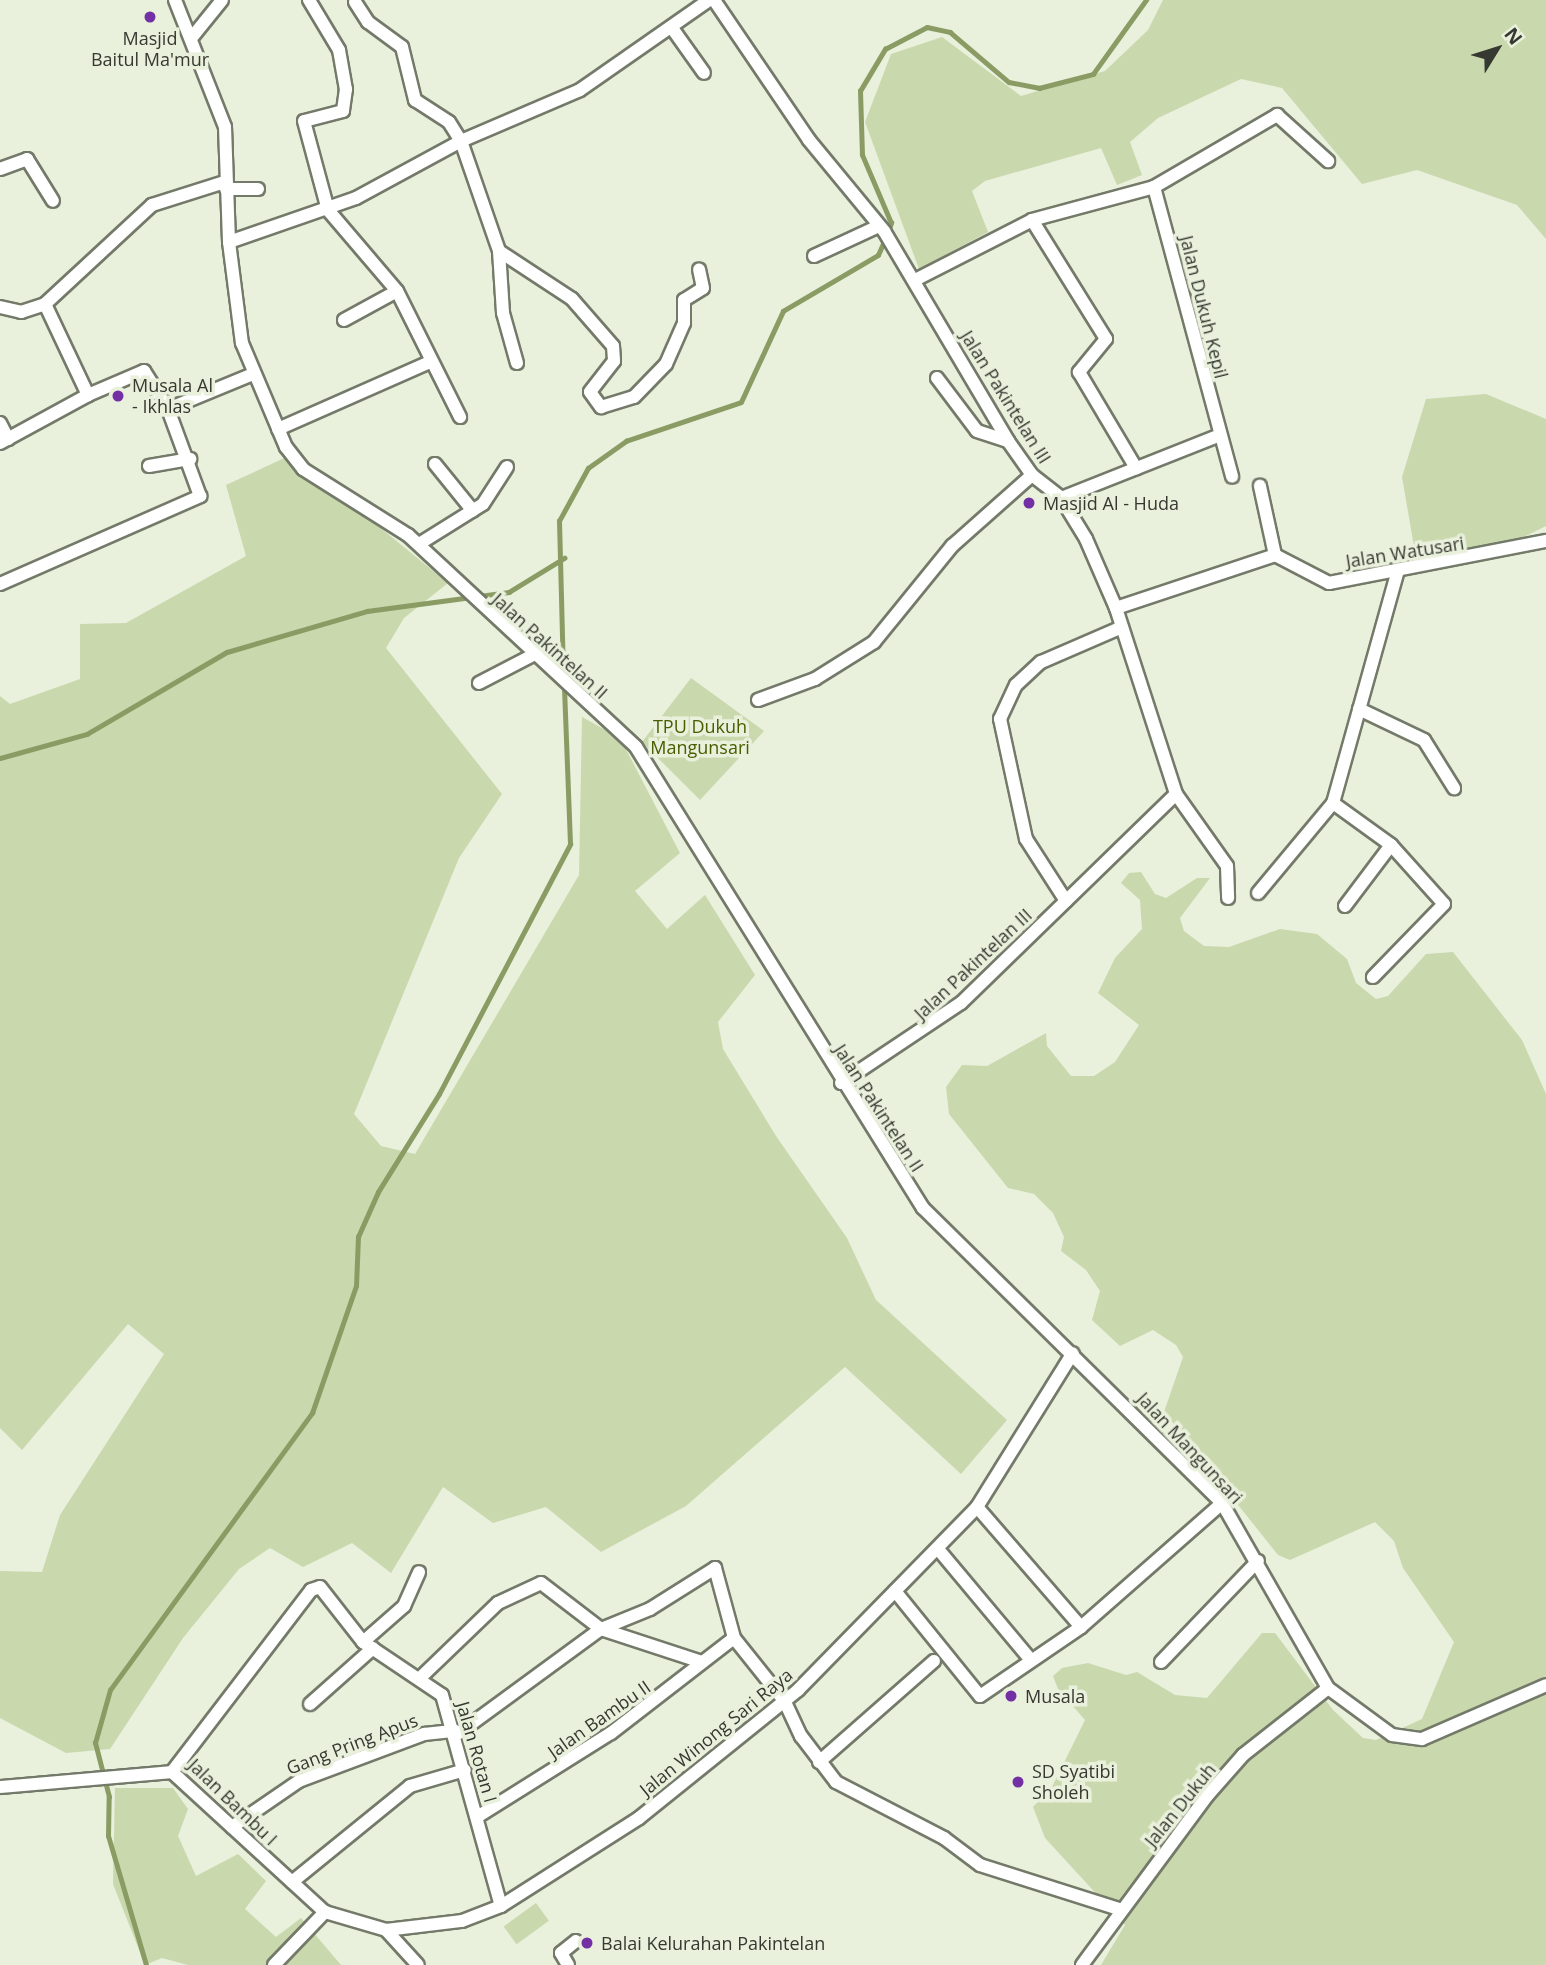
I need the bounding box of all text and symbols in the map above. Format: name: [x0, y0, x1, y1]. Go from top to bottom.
marker: Masjid Baitul Ma'mur: [142, 9, 158, 25]
north arrow: [1462, 14, 1532, 84]
text: N: [1499, 22, 1529, 50]
place label: Masjid Baitul Ma'mur: [91, 28, 209, 70]
street label: Jalan Dukuh Kepil: [1176, 233, 1232, 381]
street label: Jalan Pakintelan III: [956, 326, 1056, 468]
place label: Musala Al - Ikhlas: [132, 375, 213, 418]
marker: Musala Al - Ikhlas: [110, 388, 126, 404]
place label: Masjid Al - Huda: [1043, 492, 1179, 514]
marker: Masjid Al - Huda: [1021, 495, 1037, 511]
street label: Jalan Watusari: [1344, 532, 1466, 572]
street label: Jalan Pakintelan II: [488, 589, 612, 703]
park label: TPU Dukuh Mangunsari: [650, 716, 750, 758]
street label: Jalan Pakintelan III: [910, 904, 1036, 1024]
street label: Jalan Pakintelan II: [830, 1040, 928, 1176]
street label: Jalan Mangunsari: [1133, 1388, 1247, 1508]
street label: Jalan Winong Sari Raya: [635, 1664, 797, 1800]
street label: Jalan Bambu II: [544, 1676, 654, 1762]
place label: Musala: [1025, 1685, 1085, 1707]
marker: Musala: [1003, 1688, 1019, 1704]
street label: Jalan Rotan I: [452, 1699, 502, 1805]
street label: Gang Pring Apus: [283, 1709, 421, 1779]
street label: Jalan Bambu I: [184, 1754, 282, 1850]
street label: Jalan Dukuh: [1140, 1759, 1220, 1851]
place label: SD Syatibi Sholeh: [1032, 1761, 1115, 1803]
marker: SD Syatibi Sholeh: [1010, 1774, 1026, 1790]
place label: Balai Kelurahan Pakintelan: [601, 1932, 825, 1954]
marker: Balai Kelurahan Pakintelan: [579, 1935, 595, 1951]

